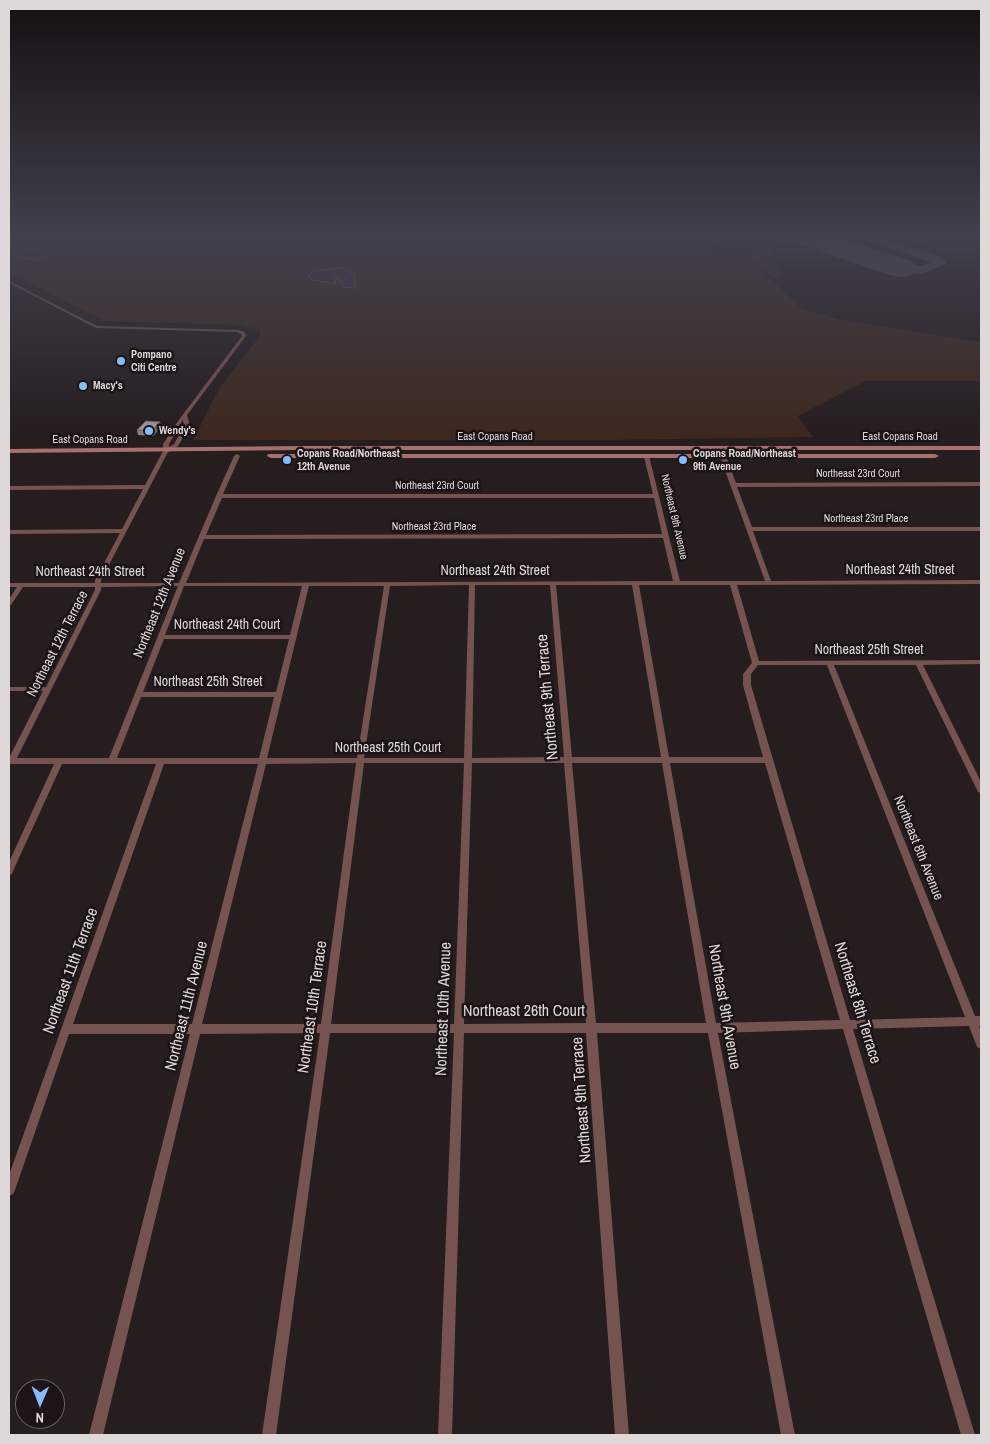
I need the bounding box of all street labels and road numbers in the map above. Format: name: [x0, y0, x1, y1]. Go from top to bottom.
street label: East Copans Road: [457, 430, 533, 444]
street label: East Copans Road: [862, 430, 938, 444]
street label: East Copans Road: [52, 433, 128, 447]
street label: Northeast 23rd Court: [816, 467, 900, 481]
street label: Northeast 9th Avenue: [658, 473, 690, 561]
street label: Northeast 23rd Court: [395, 479, 479, 493]
street label: Northeast 23rd Place: [824, 512, 908, 526]
street label: Northeast 23rd Place: [392, 520, 476, 534]
street label: Northeast 12th Avenue: [130, 546, 190, 660]
street label: Northeast 24th Street: [845, 562, 955, 578]
street label: Northeast 24th Street: [440, 563, 550, 579]
street label: Northeast 24th Street: [35, 564, 145, 580]
street label: Northeast 12th Terrace: [24, 588, 92, 700]
street label: Northeast 24th Court: [174, 617, 280, 633]
street label: Northeast 9th Terrace: [533, 633, 563, 761]
street label: Northeast 25th Street: [814, 642, 924, 658]
street label: Northeast 25th Street: [153, 674, 263, 690]
street label: Northeast 25th Court: [335, 740, 441, 756]
street label: Northeast 8th Avenue: [889, 793, 947, 903]
street label: Northeast 11th Terrace: [39, 905, 103, 1037]
street label: Northeast 11th Avenue: [162, 939, 212, 1073]
street label: Northeast 10th Terrace: [294, 940, 332, 1074]
street label: Northeast 8th Terrace: [829, 940, 885, 1066]
street label: Northeast 10th Avenue: [432, 942, 456, 1076]
street label: Northeast 9th Avenue: [704, 943, 744, 1071]
street label: Northeast 26th Court: [463, 1002, 585, 1022]
street label: Northeast 9th Terrace: [568, 1036, 596, 1164]

